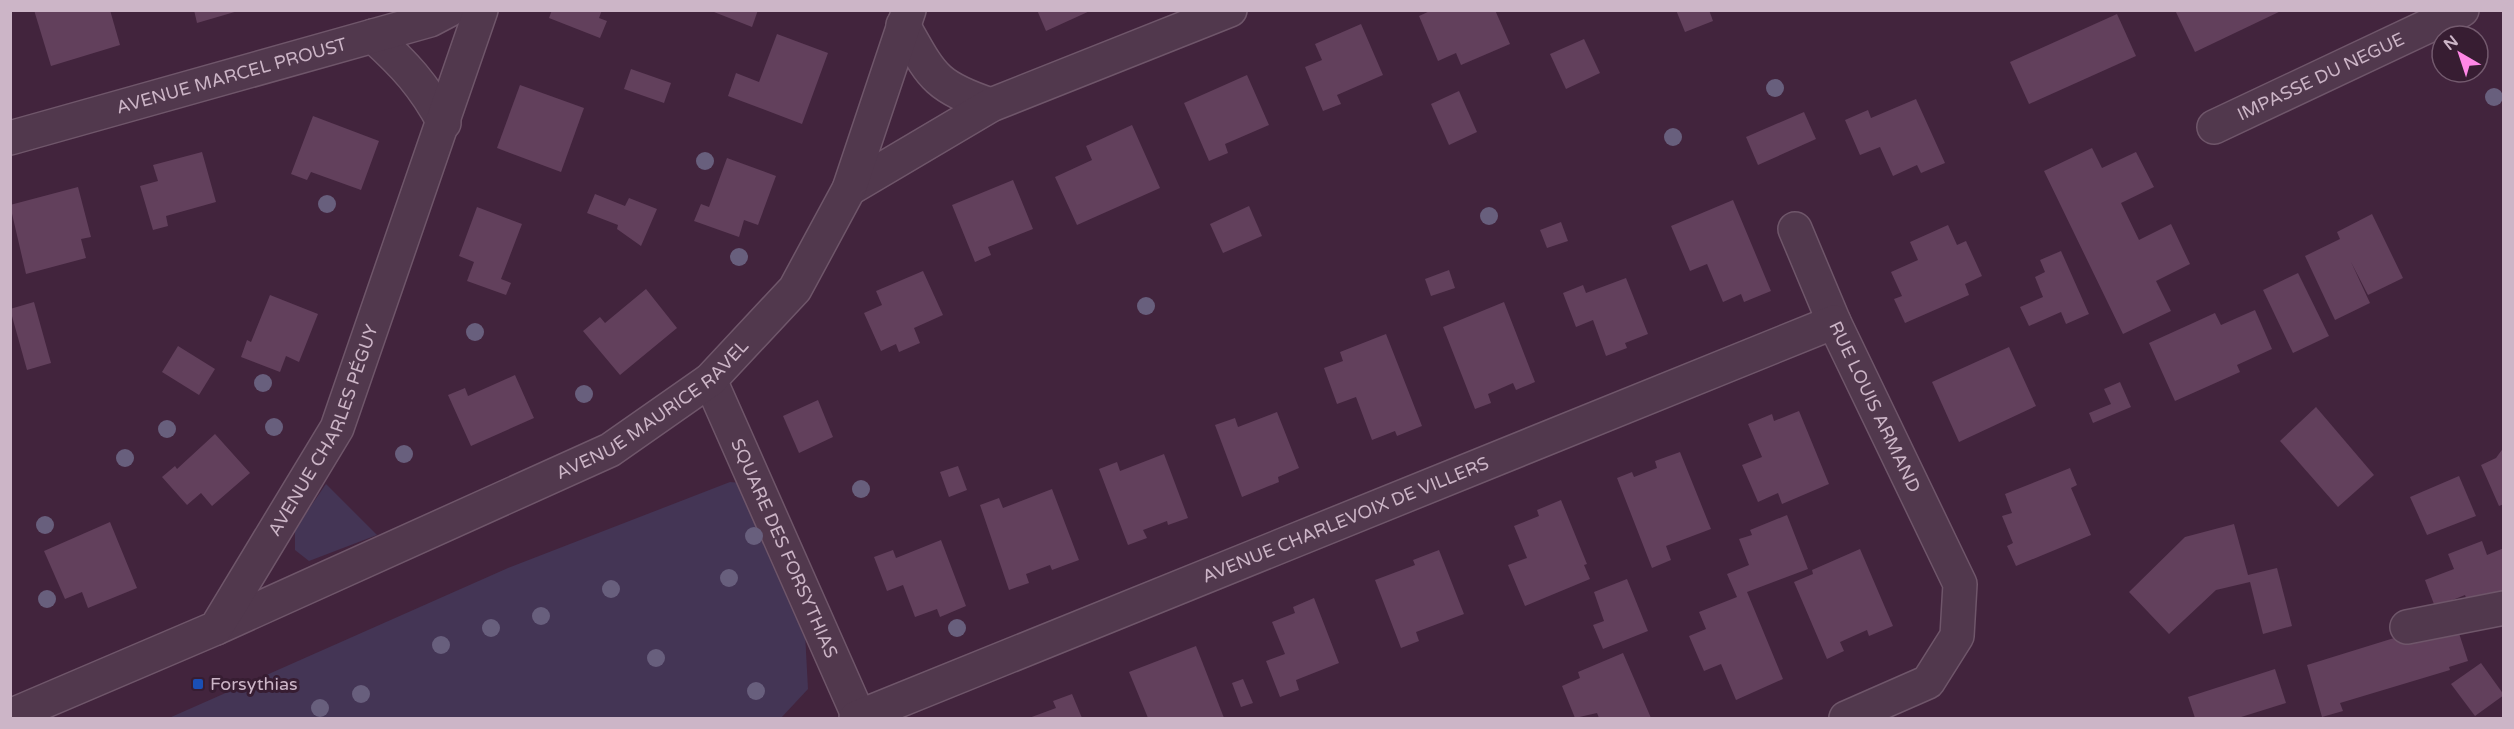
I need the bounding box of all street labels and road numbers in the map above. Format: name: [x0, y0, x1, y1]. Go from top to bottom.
street label: IMPASSE DU NEGUE: [2234, 28, 2408, 125]
street label: AVENUE MARCEL PROUST: [114, 33, 349, 119]
street label: RUE LOUIS ARMAND: [1824, 318, 1925, 496]
street label: AVENUE CHARLES PÉGUY: [263, 321, 383, 540]
street label: AVENUE MAURICE RAVEL: [553, 334, 754, 484]
street label: SQUARE DES FORSYTHIAS: [726, 435, 843, 661]
street label: AVENUE CHARLEVOIX DE VILLERS: [1199, 452, 1492, 588]

